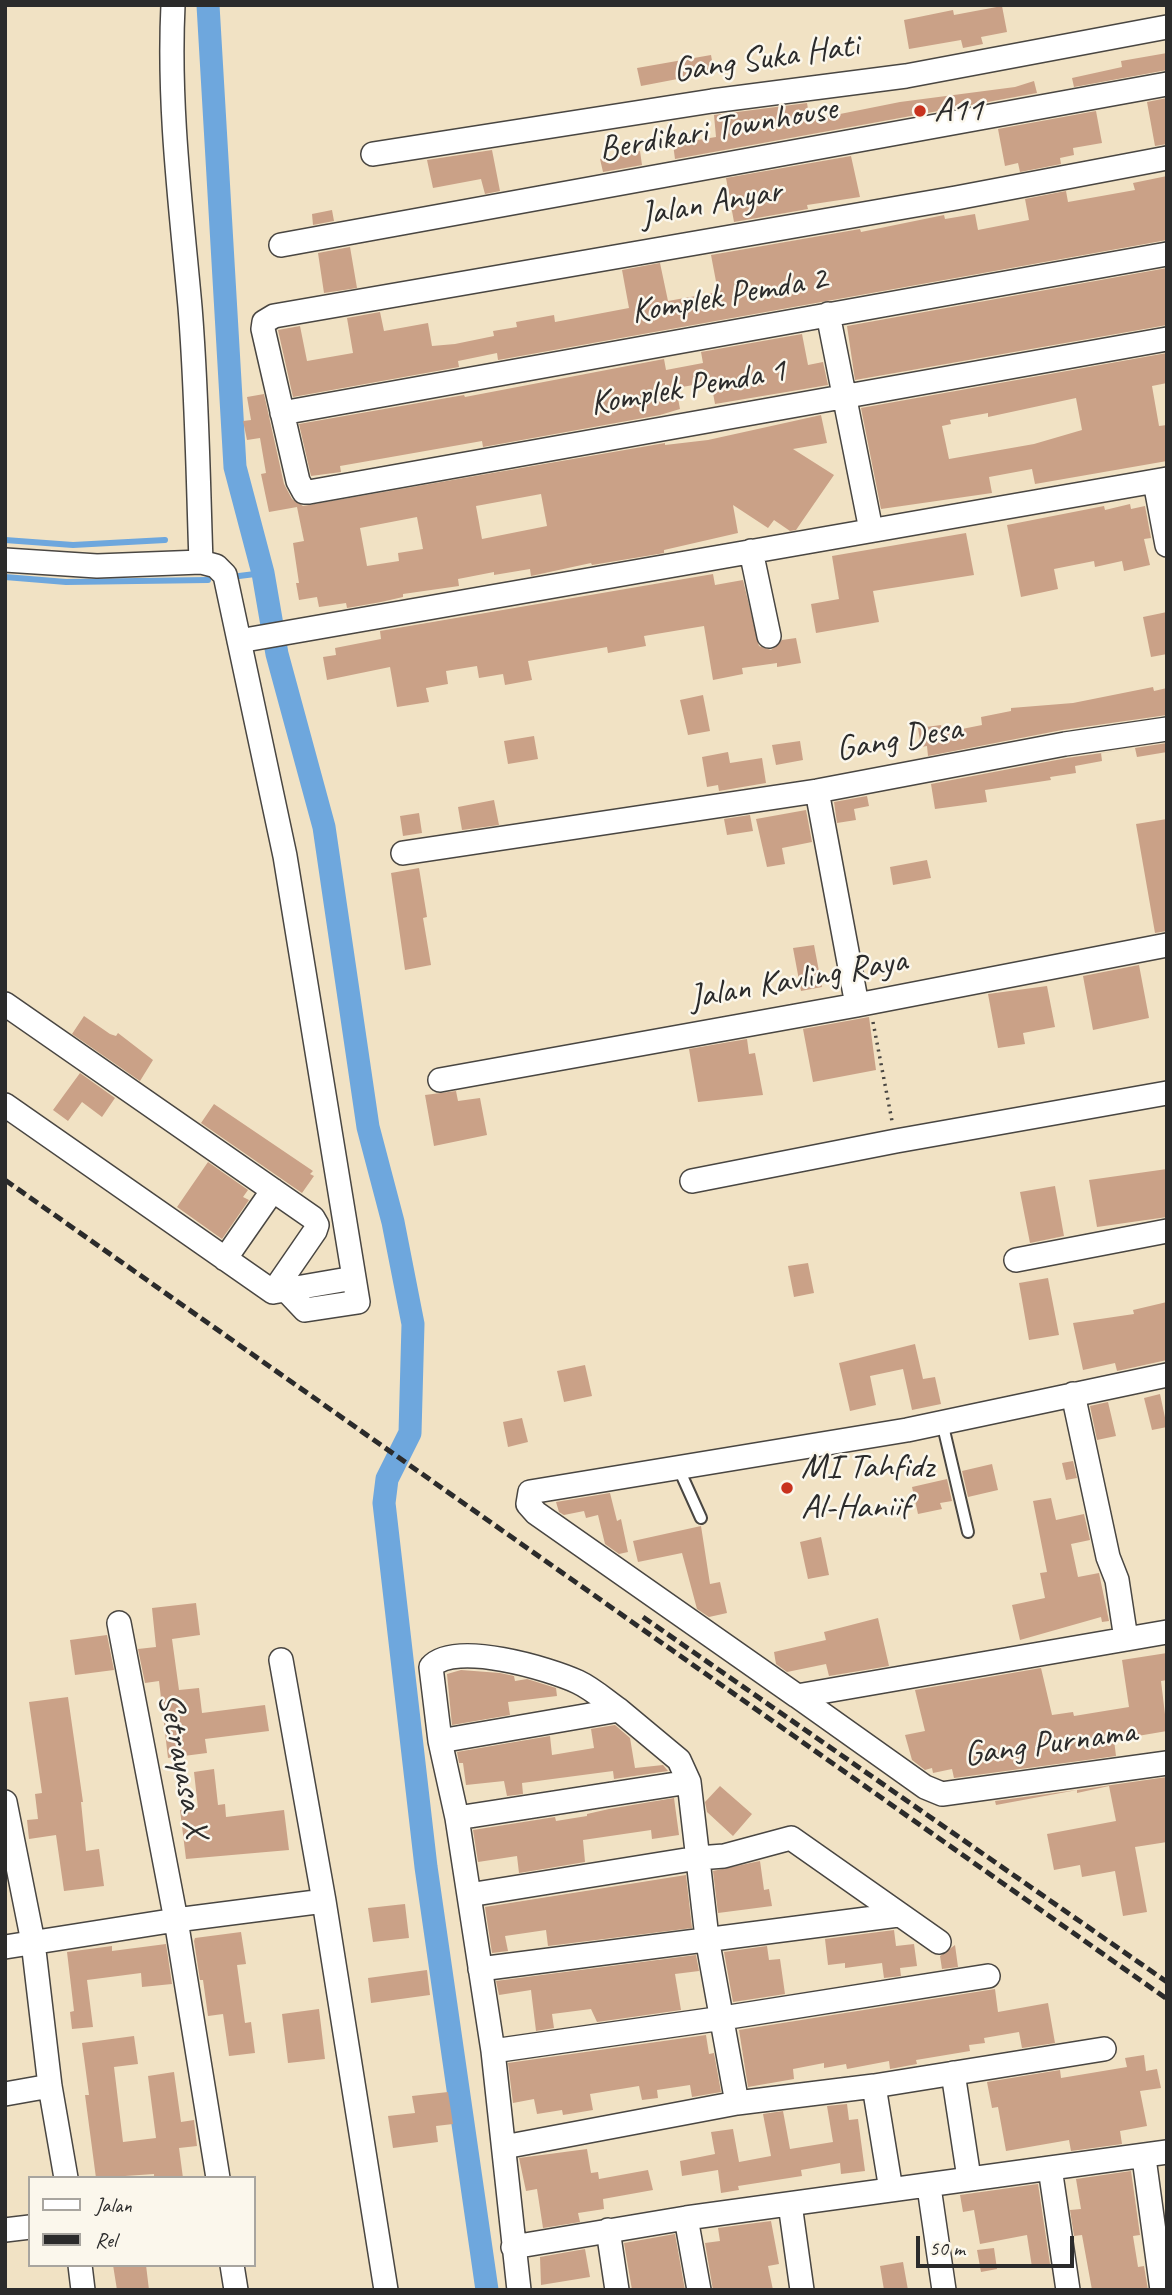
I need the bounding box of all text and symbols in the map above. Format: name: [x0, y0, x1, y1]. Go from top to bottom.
street label: Gang Suka Hati: [670, 25, 862, 93]
street label: Berdikari Townhouse: [596, 88, 840, 172]
place label: A11: [934, 90, 983, 132]
marker: A11: [912, 103, 928, 119]
street label: Jalan Anyar: [637, 171, 785, 237]
street label: Komplek Pemda 2: [628, 258, 830, 334]
street label: Komplek Pemda 1: [587, 350, 789, 426]
street label: Gang Desa: [833, 708, 965, 772]
street label: Jalan Kavling Raya: [686, 940, 910, 1020]
place label: MI Tahfidz Al-Haniif: [801, 1447, 934, 1529]
marker: MI Tahfidz Al-Haniif: [779, 1480, 795, 1496]
street label: Setrayasa X: [147, 1689, 217, 1841]
street label: Gang Purnama: [961, 1711, 1139, 1777]
legend: [28, 2176, 256, 2267]
text: Jalan: [95, 2192, 132, 2218]
scale bar: [920, 2222, 1078, 2266]
text: Rel: [95, 2227, 117, 2253]
text: 50 m: [929, 2235, 965, 2261]

